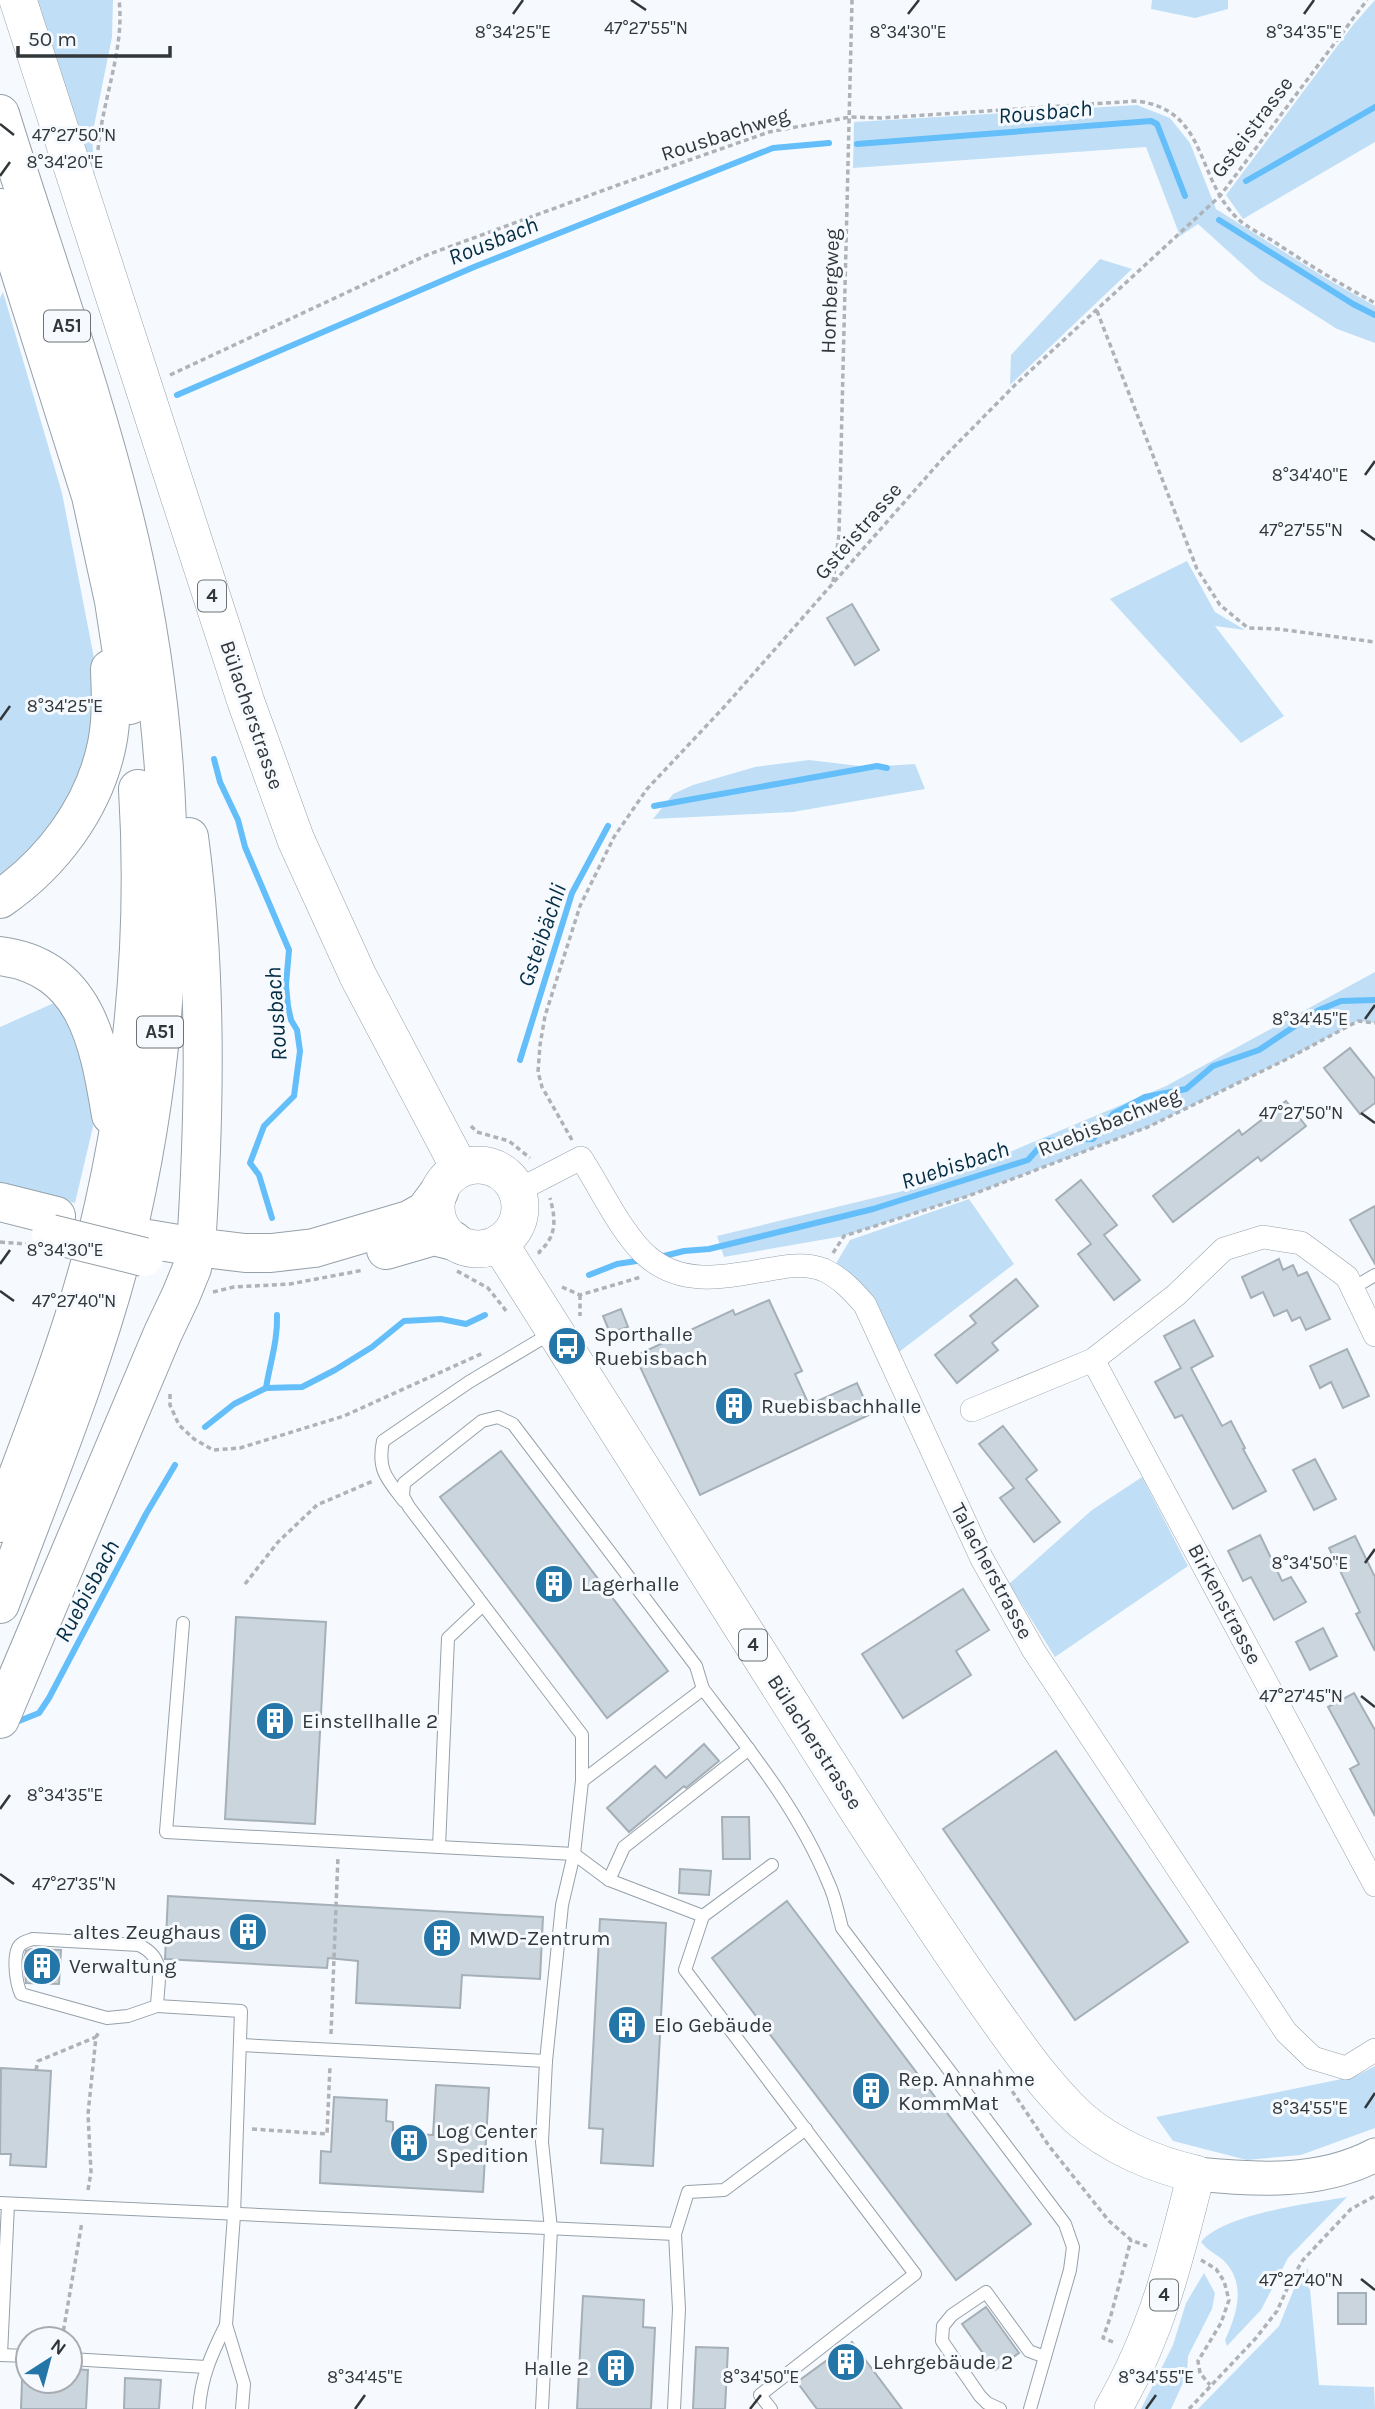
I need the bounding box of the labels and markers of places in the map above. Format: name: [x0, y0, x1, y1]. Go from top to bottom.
place label: Sporthalle Ruebisbach: [594, 1322, 708, 1370]
bus stop icon: Sporthalle Ruebisbach: [546, 1325, 588, 1367]
building icon: Ruebisbachhalle: [713, 1385, 755, 1427]
place label: Ruebisbachhalle: [761, 1394, 921, 1418]
building icon: Lagerhalle: [533, 1563, 575, 1605]
place label: Lagerhalle: [581, 1572, 679, 1596]
building icon: Einstellhalle 2: [254, 1700, 296, 1742]
place label: Einstellhalle 2: [302, 1709, 438, 1733]
building icon: altes Zeughaus: [227, 1911, 269, 1953]
building icon: MWD-Zentrum: [421, 1917, 463, 1959]
place label: altes Zeughaus: [73, 1920, 221, 1944]
place label: MWD-Zentrum: [469, 1926, 610, 1950]
building icon: Verwaltung: [21, 1945, 63, 1987]
place label: Verwaltung: [69, 1954, 176, 1978]
building icon: Elo Gebäude: [606, 2004, 648, 2046]
place label: Elo Gebäude: [654, 2013, 772, 2037]
place label: Rep. Annahme KommMat: [898, 2067, 1035, 2115]
building icon: Rep. Annahme KommMat: [850, 2070, 892, 2112]
place label: Log Center Spedition: [436, 2119, 537, 2167]
building icon: Log Center Spedition: [388, 2122, 430, 2164]
building icon: Lehrgebäude 2: [825, 2341, 867, 2383]
building icon: Halle 2: [595, 2347, 637, 2389]
place label: Lehrgebäude 2: [873, 2350, 1013, 2374]
place label: Halle 2: [524, 2356, 589, 2380]

